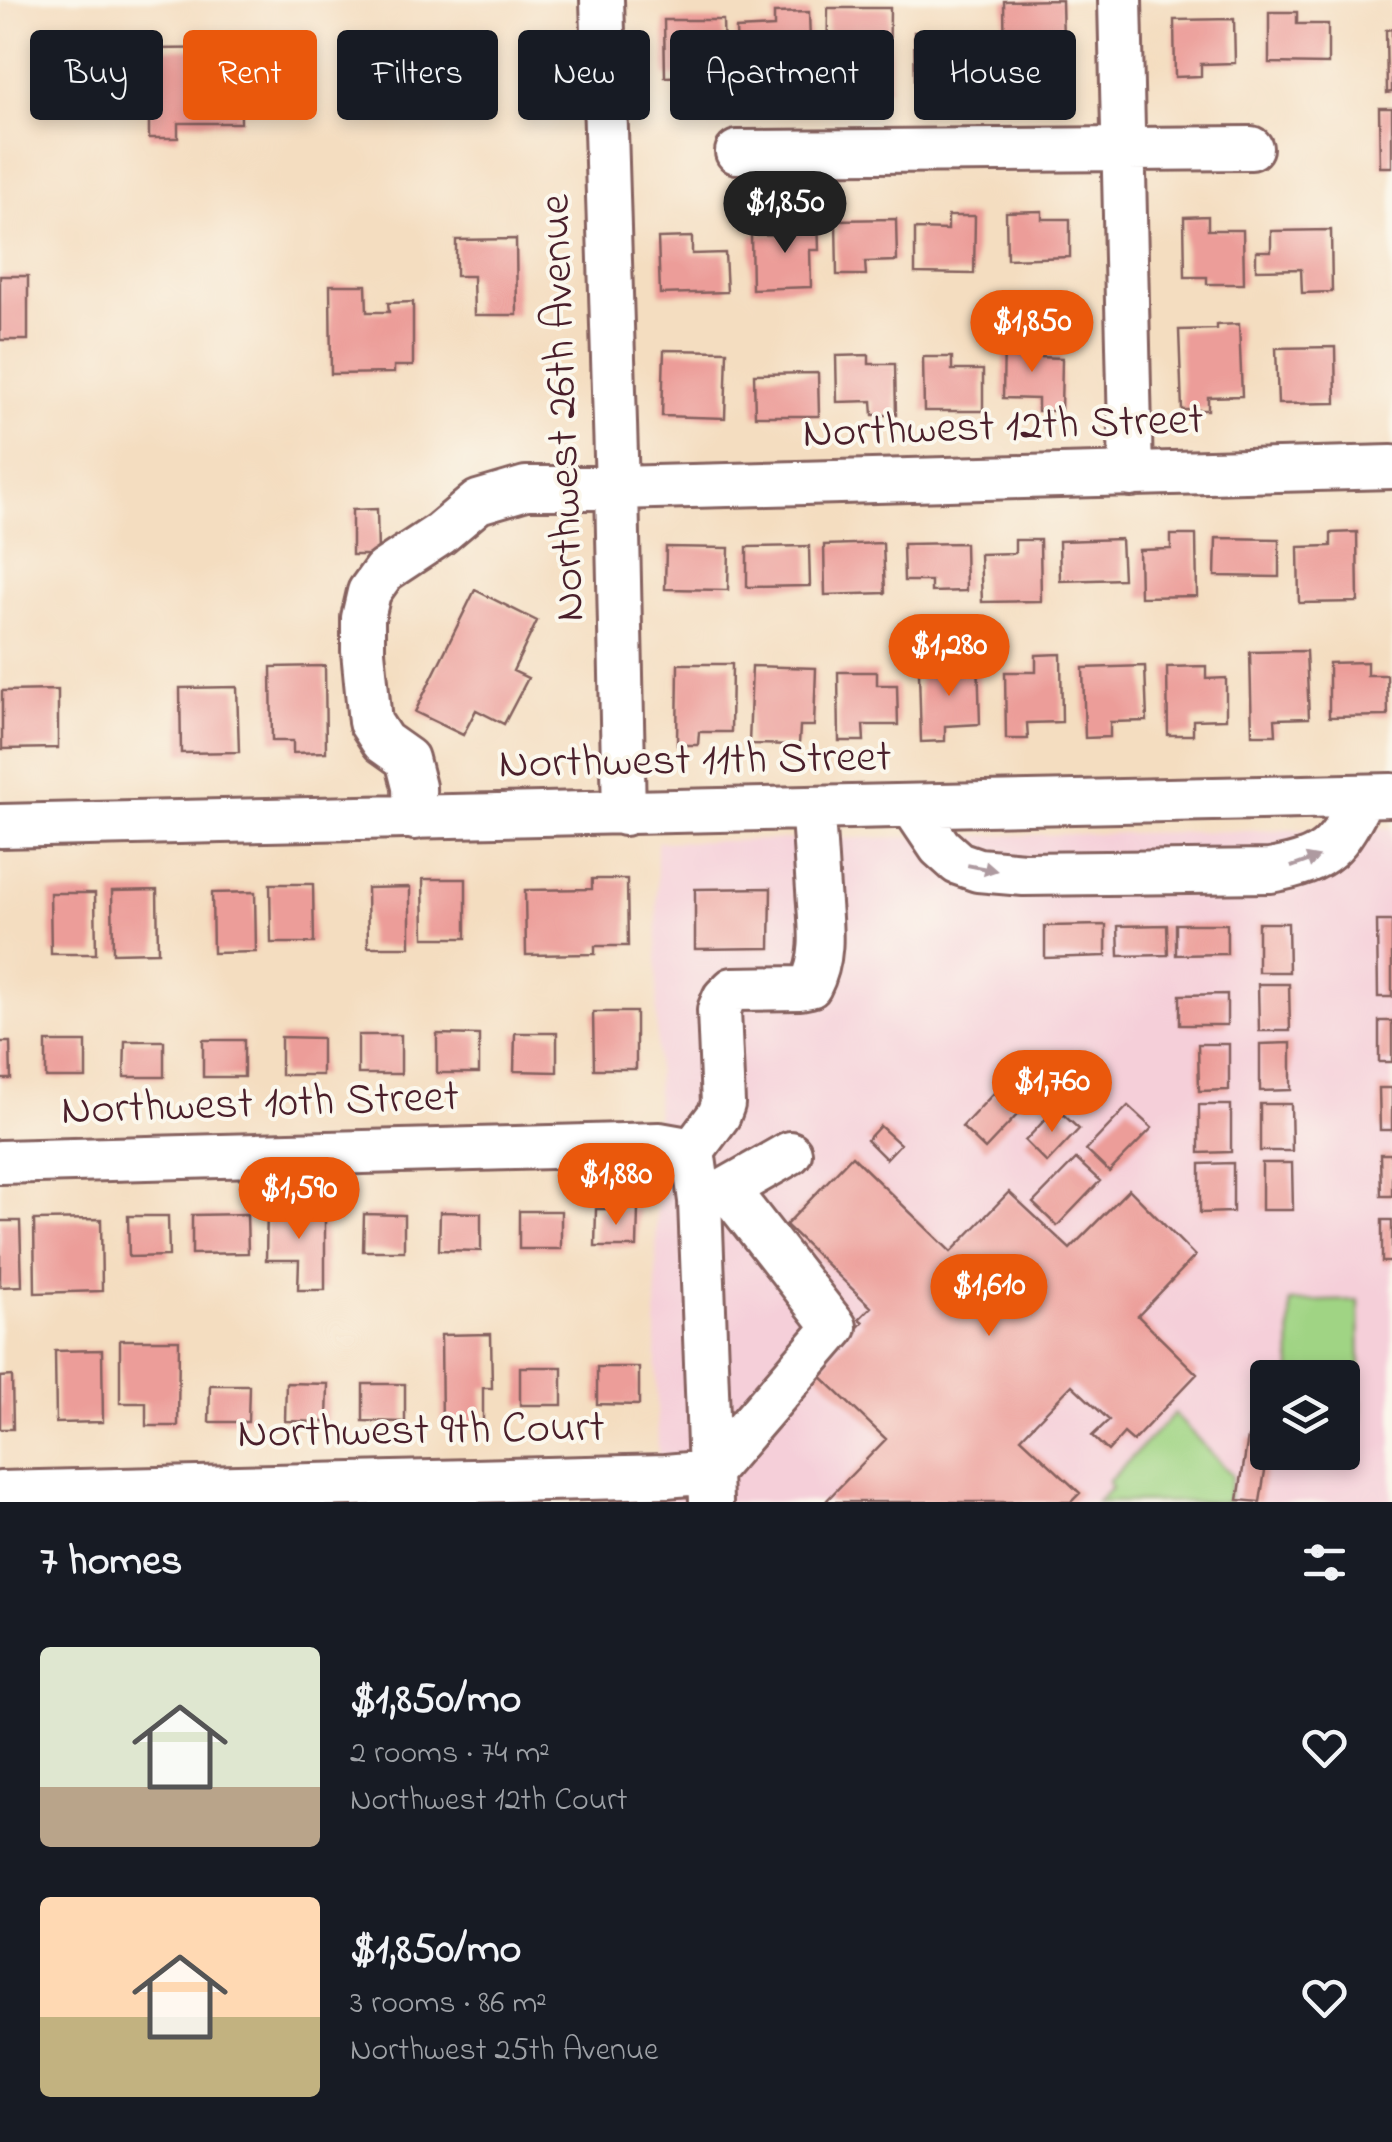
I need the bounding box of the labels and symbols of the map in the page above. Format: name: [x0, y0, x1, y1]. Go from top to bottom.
pin: $1,850: [704, 171, 866, 256]
street label: Northwest 26th Avenue: [524, 192, 604, 623]
pin: $1,850: [951, 290, 1113, 375]
street label: Northwest 12th Street: [801, 388, 1205, 468]
pin: $1,280: [868, 614, 1030, 699]
street label: Northwest 11th Street: [498, 726, 892, 798]
one-way arrow: [1290, 854, 1320, 869]
one-way arrow: [967, 861, 998, 877]
pin: $1,760: [971, 1050, 1133, 1135]
street label: Northwest 10th Street: [60, 1065, 460, 1145]
pin: $1,880: [535, 1143, 697, 1228]
pin: $1,590: [218, 1157, 380, 1242]
pin: $1,610: [908, 1254, 1070, 1339]
street label: Northwest 9th Court: [237, 1396, 605, 1468]

